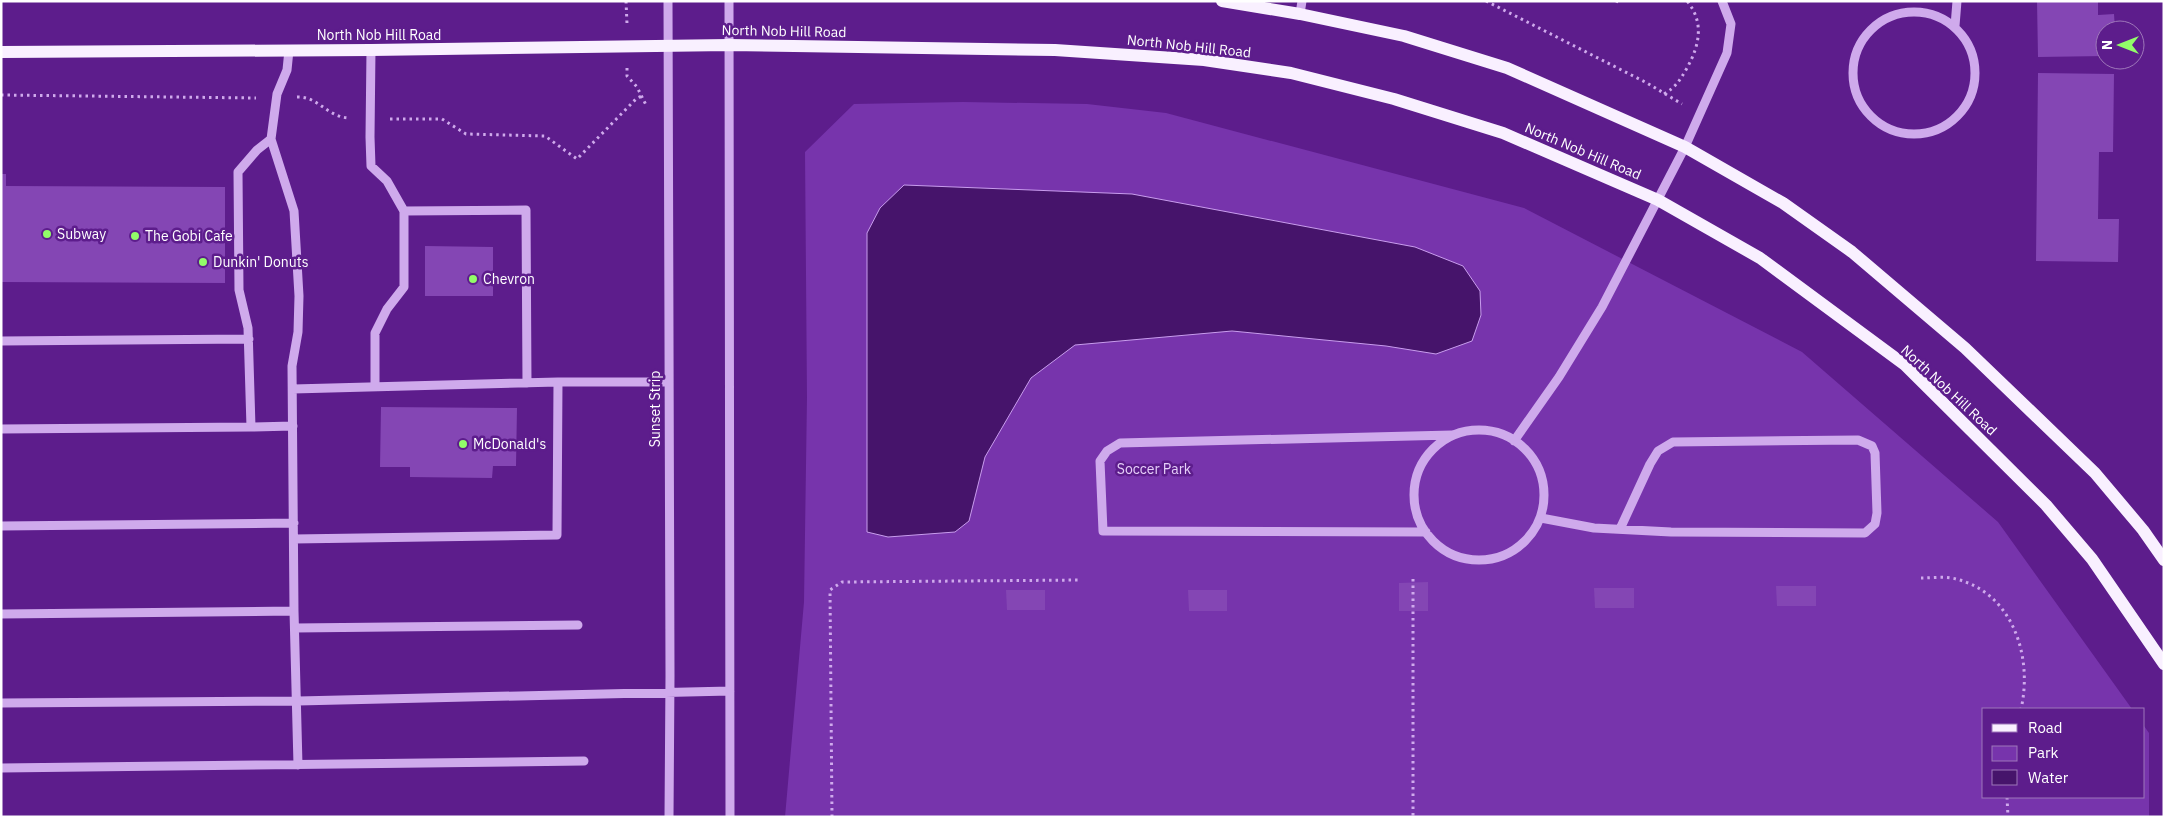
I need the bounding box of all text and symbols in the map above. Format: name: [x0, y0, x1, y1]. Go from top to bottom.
north arrow: [2095, 20, 2145, 70]
street label: North Nob Hill Road: [722, 21, 846, 41]
street label: North Nob Hill Road: [317, 26, 441, 44]
street label: North Nob Hill Road: [1126, 31, 1252, 61]
text: N: [2098, 40, 2116, 50]
street label: North Nob Hill Road: [1522, 118, 1644, 184]
place label: Subway: [57, 225, 106, 243]
place label: The Gobi Cafe: [145, 227, 233, 245]
marker: Subway: [41, 228, 53, 240]
marker: The Gobi Cafe: [129, 230, 141, 242]
place label: Dunkin' Donuts: [213, 253, 309, 271]
marker: Dunkin' Donuts: [197, 256, 209, 268]
place label: Chevron: [483, 270, 535, 288]
marker: Chevron: [467, 273, 479, 285]
street label: North Nob Hill Road: [1897, 341, 2001, 439]
street label: Sunset Strip: [646, 371, 664, 447]
place label: McDonald's: [473, 435, 546, 453]
marker: McDonald's: [457, 438, 469, 450]
park label: Soccer Park: [1117, 460, 1192, 478]
legend: [1982, 708, 2145, 798]
text: Road: [2028, 718, 2063, 737]
text: Park: [2028, 743, 2058, 762]
text: Water: [2028, 768, 2069, 787]

